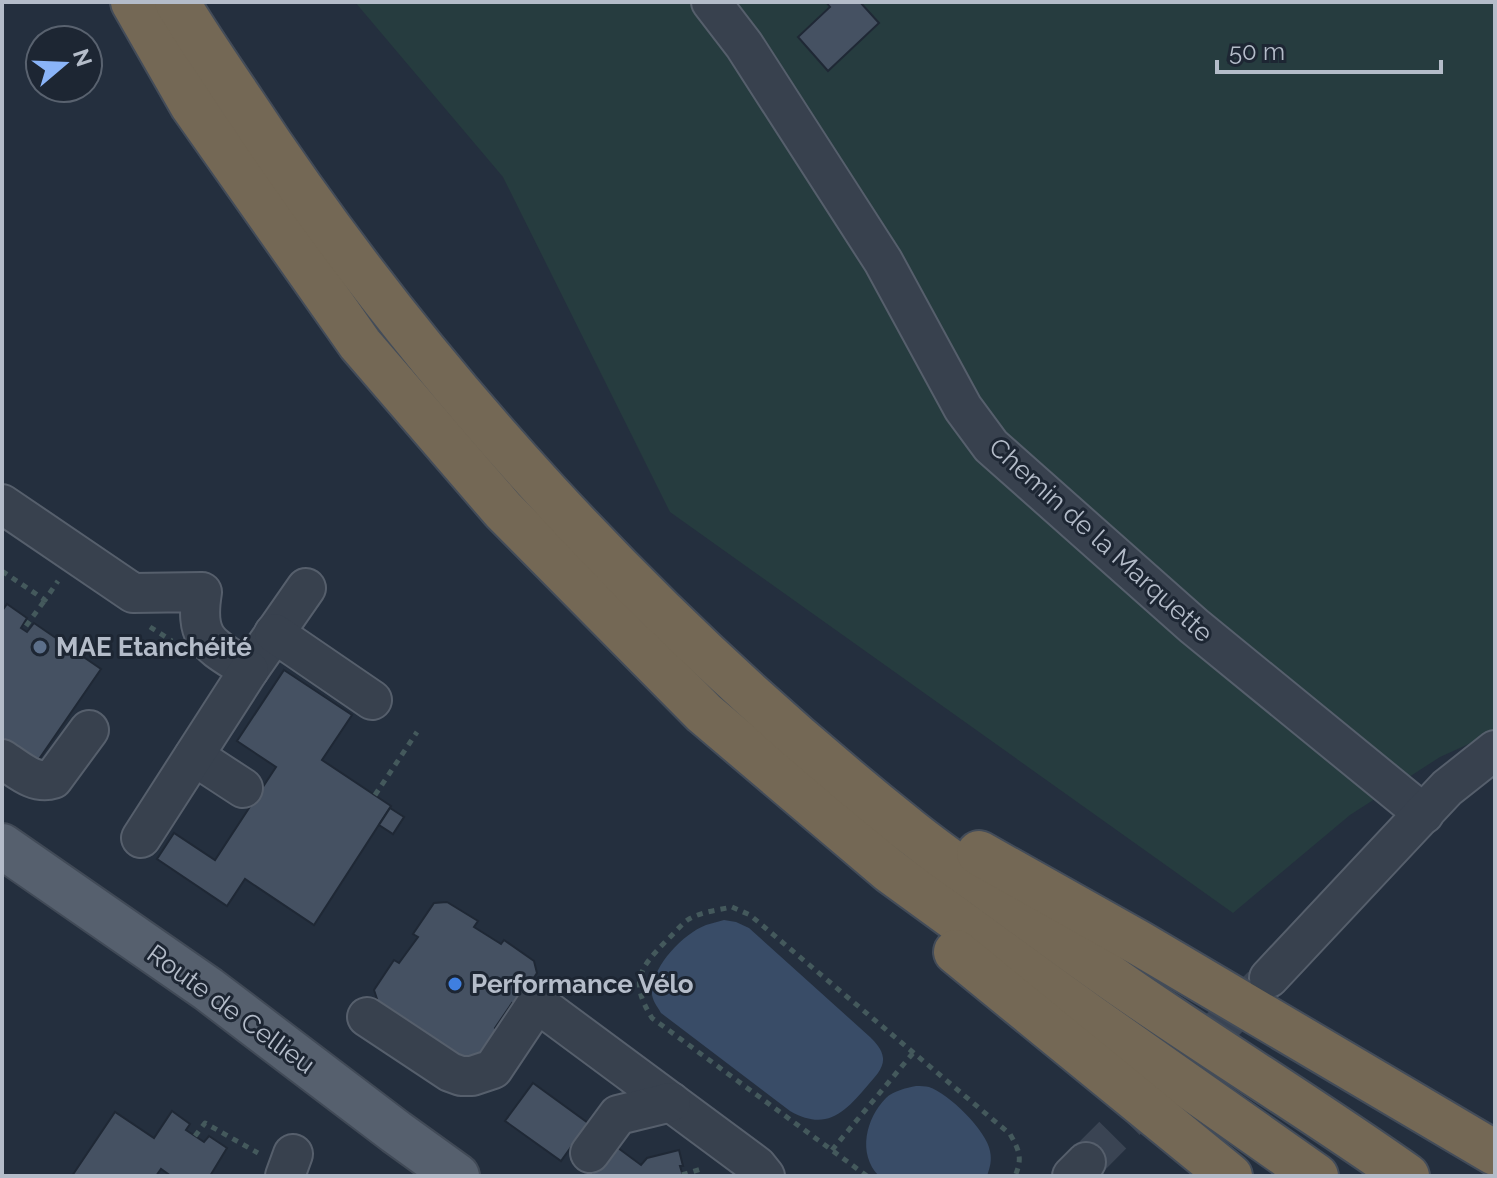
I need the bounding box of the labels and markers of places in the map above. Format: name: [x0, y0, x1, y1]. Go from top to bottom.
place label: MAE Etanchéité: [56, 632, 252, 662]
marker: MAE Etanchéité: [31, 638, 49, 656]
place label: Performance Vélo: [471, 969, 693, 999]
marker: Performance Vélo: [446, 975, 464, 993]

